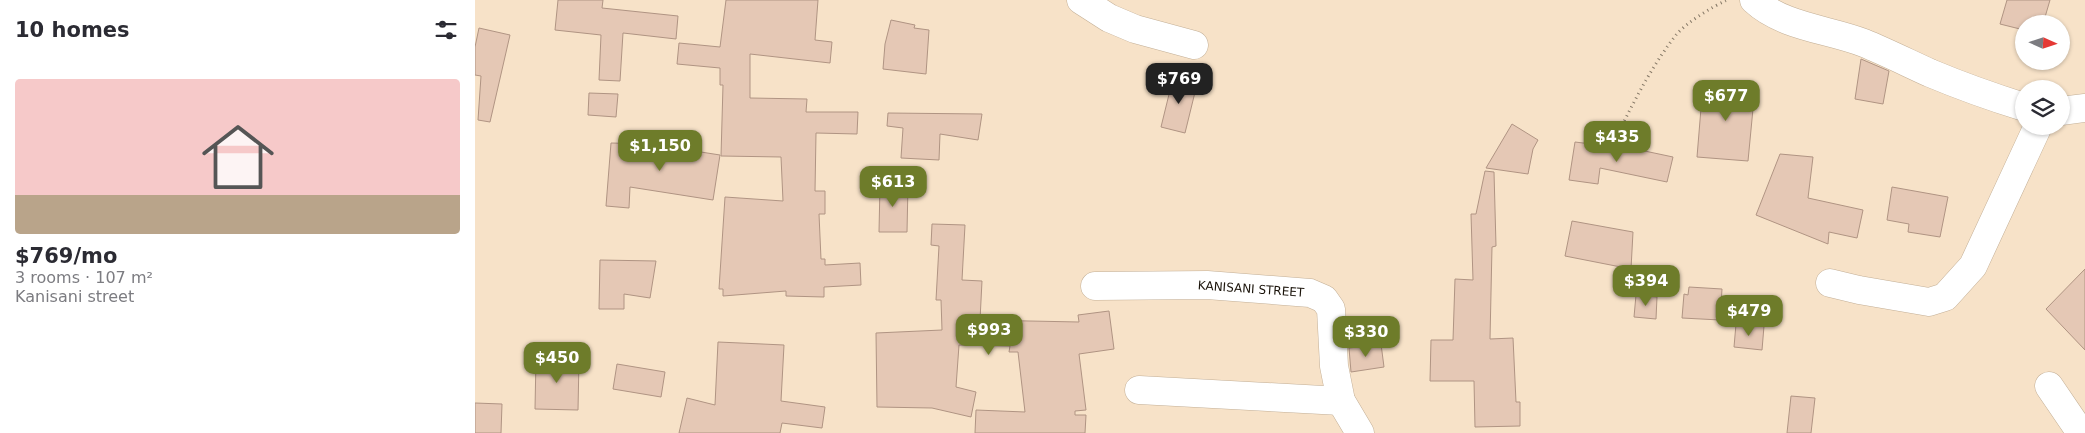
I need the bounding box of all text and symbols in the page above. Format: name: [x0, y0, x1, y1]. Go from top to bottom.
north arrow: [2015, 15, 2070, 70]
map controls: [2015, 15, 2070, 135]
icon: filters: [432, 16, 460, 44]
text: 10 homes: [15, 18, 130, 42]
pin: $769: [1149, 62, 1209, 105]
text: $769: [1157, 69, 1201, 88]
pin: $677: [1696, 80, 1756, 122]
button: layers: [2015, 80, 2070, 135]
text: $677: [1704, 86, 1748, 105]
icon: home: [193, 112, 283, 202]
pin: $435: [1587, 120, 1647, 163]
text: $435: [1595, 127, 1639, 146]
pin: $1,150: [619, 130, 701, 172]
text: $1,150: [629, 136, 691, 155]
pin: $613: [863, 166, 923, 208]
text: $613: [871, 172, 915, 191]
text: $769/mo: [15, 244, 117, 268]
pin: $394: [1616, 264, 1676, 307]
text: 3 rooms · 107 m²: [15, 268, 153, 287]
text: $394: [1624, 271, 1668, 290]
street label: KANISANI STREET: [1197, 278, 1305, 300]
text: Kanisani street: [15, 287, 134, 306]
pin: $479: [1719, 294, 1779, 337]
text: $479: [1727, 301, 1771, 320]
pin: $993: [959, 314, 1019, 356]
pin: $330: [1336, 316, 1396, 358]
text: $993: [967, 320, 1011, 339]
text: $330: [1344, 322, 1388, 341]
pin: $450: [527, 342, 587, 384]
text: $450: [535, 348, 579, 367]

